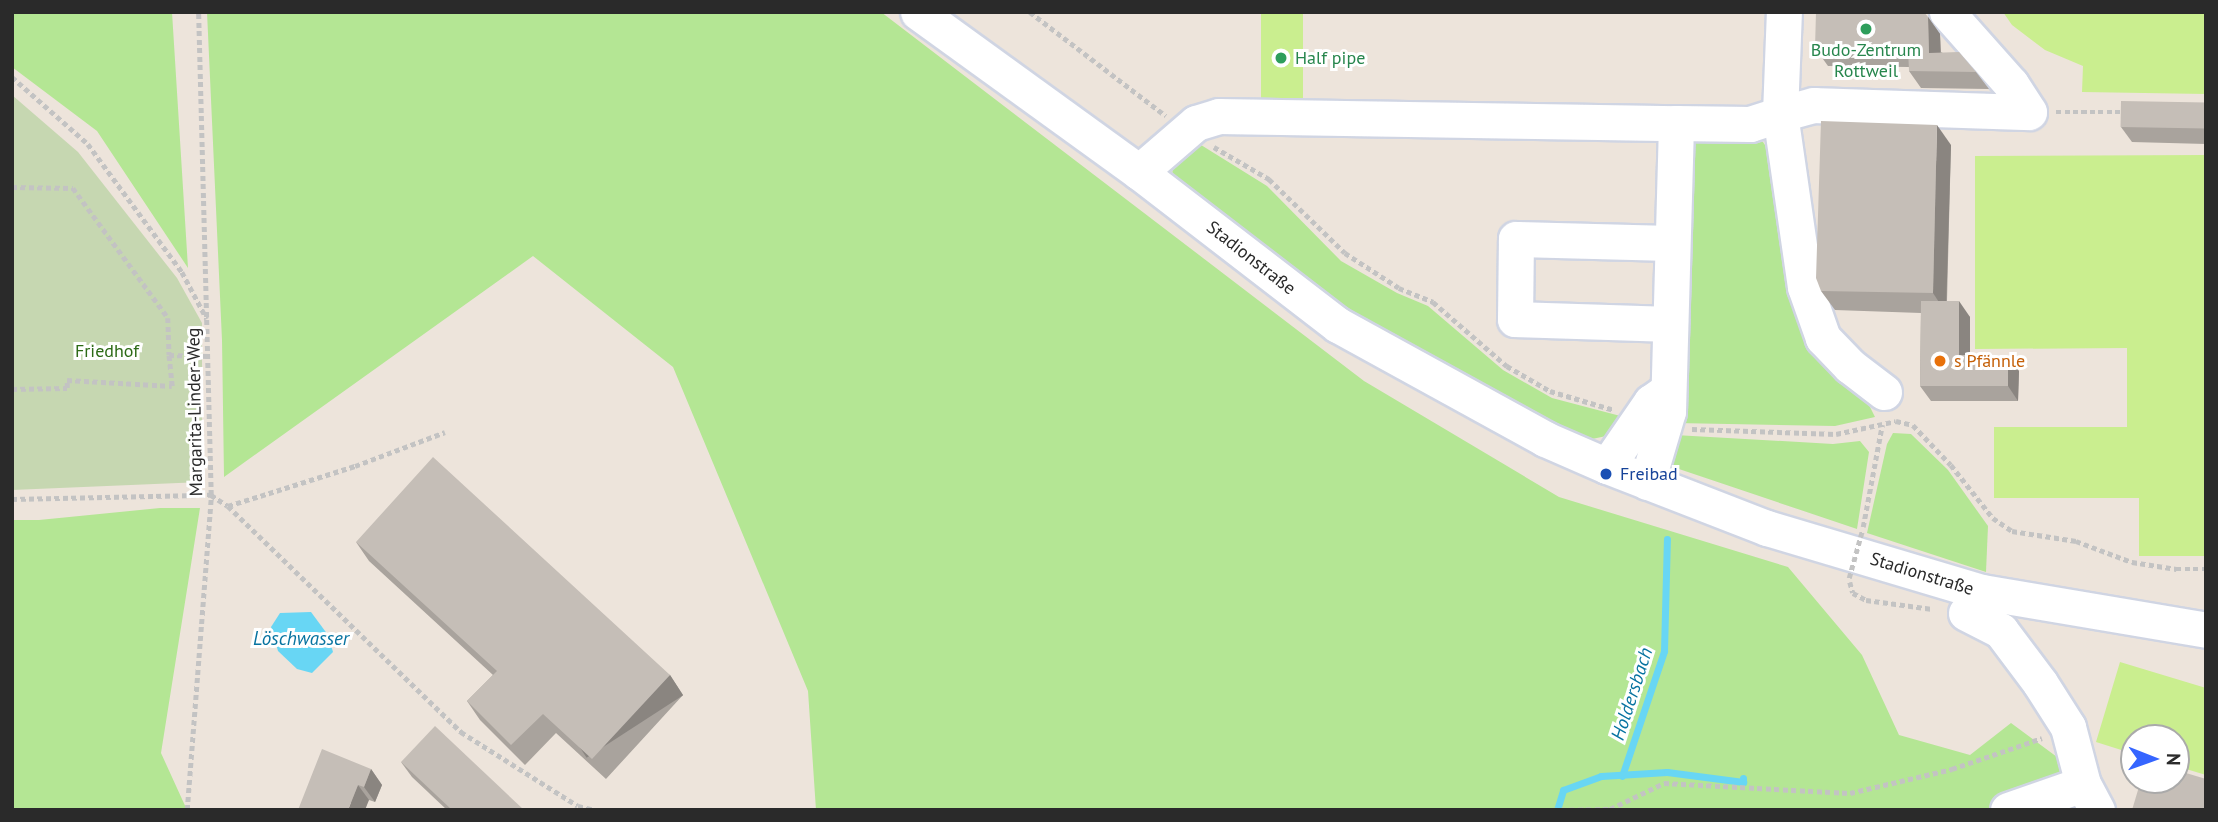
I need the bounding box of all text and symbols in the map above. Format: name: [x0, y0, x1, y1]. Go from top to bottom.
marker: Budo-Zentrum Rottweil: [1858, 21, 1874, 37]
place label: Budo-Zentrum Rottweil: [1811, 40, 1921, 82]
place label: Half pipe: [1295, 47, 1365, 69]
marker: Half pipe: [1273, 50, 1289, 66]
street label: Stadionstraße: [1202, 217, 1300, 299]
street label: Margarita-Linder-Weg: [183, 328, 207, 496]
park label: Friedhof: [75, 340, 139, 362]
place label: s Pfännle: [1954, 350, 2025, 372]
marker: s Pfännle: [1932, 353, 1948, 369]
place label: Freibad: [1620, 463, 1678, 485]
marker: Freibad: [1598, 466, 1614, 482]
street label: Stadionstraße: [1868, 548, 1976, 600]
water label: Löschwasser: [253, 628, 349, 650]
water label: Holdersbach: [1606, 645, 1658, 743]
north arrow: [2120, 724, 2190, 794]
text: N: [2162, 753, 2186, 766]

